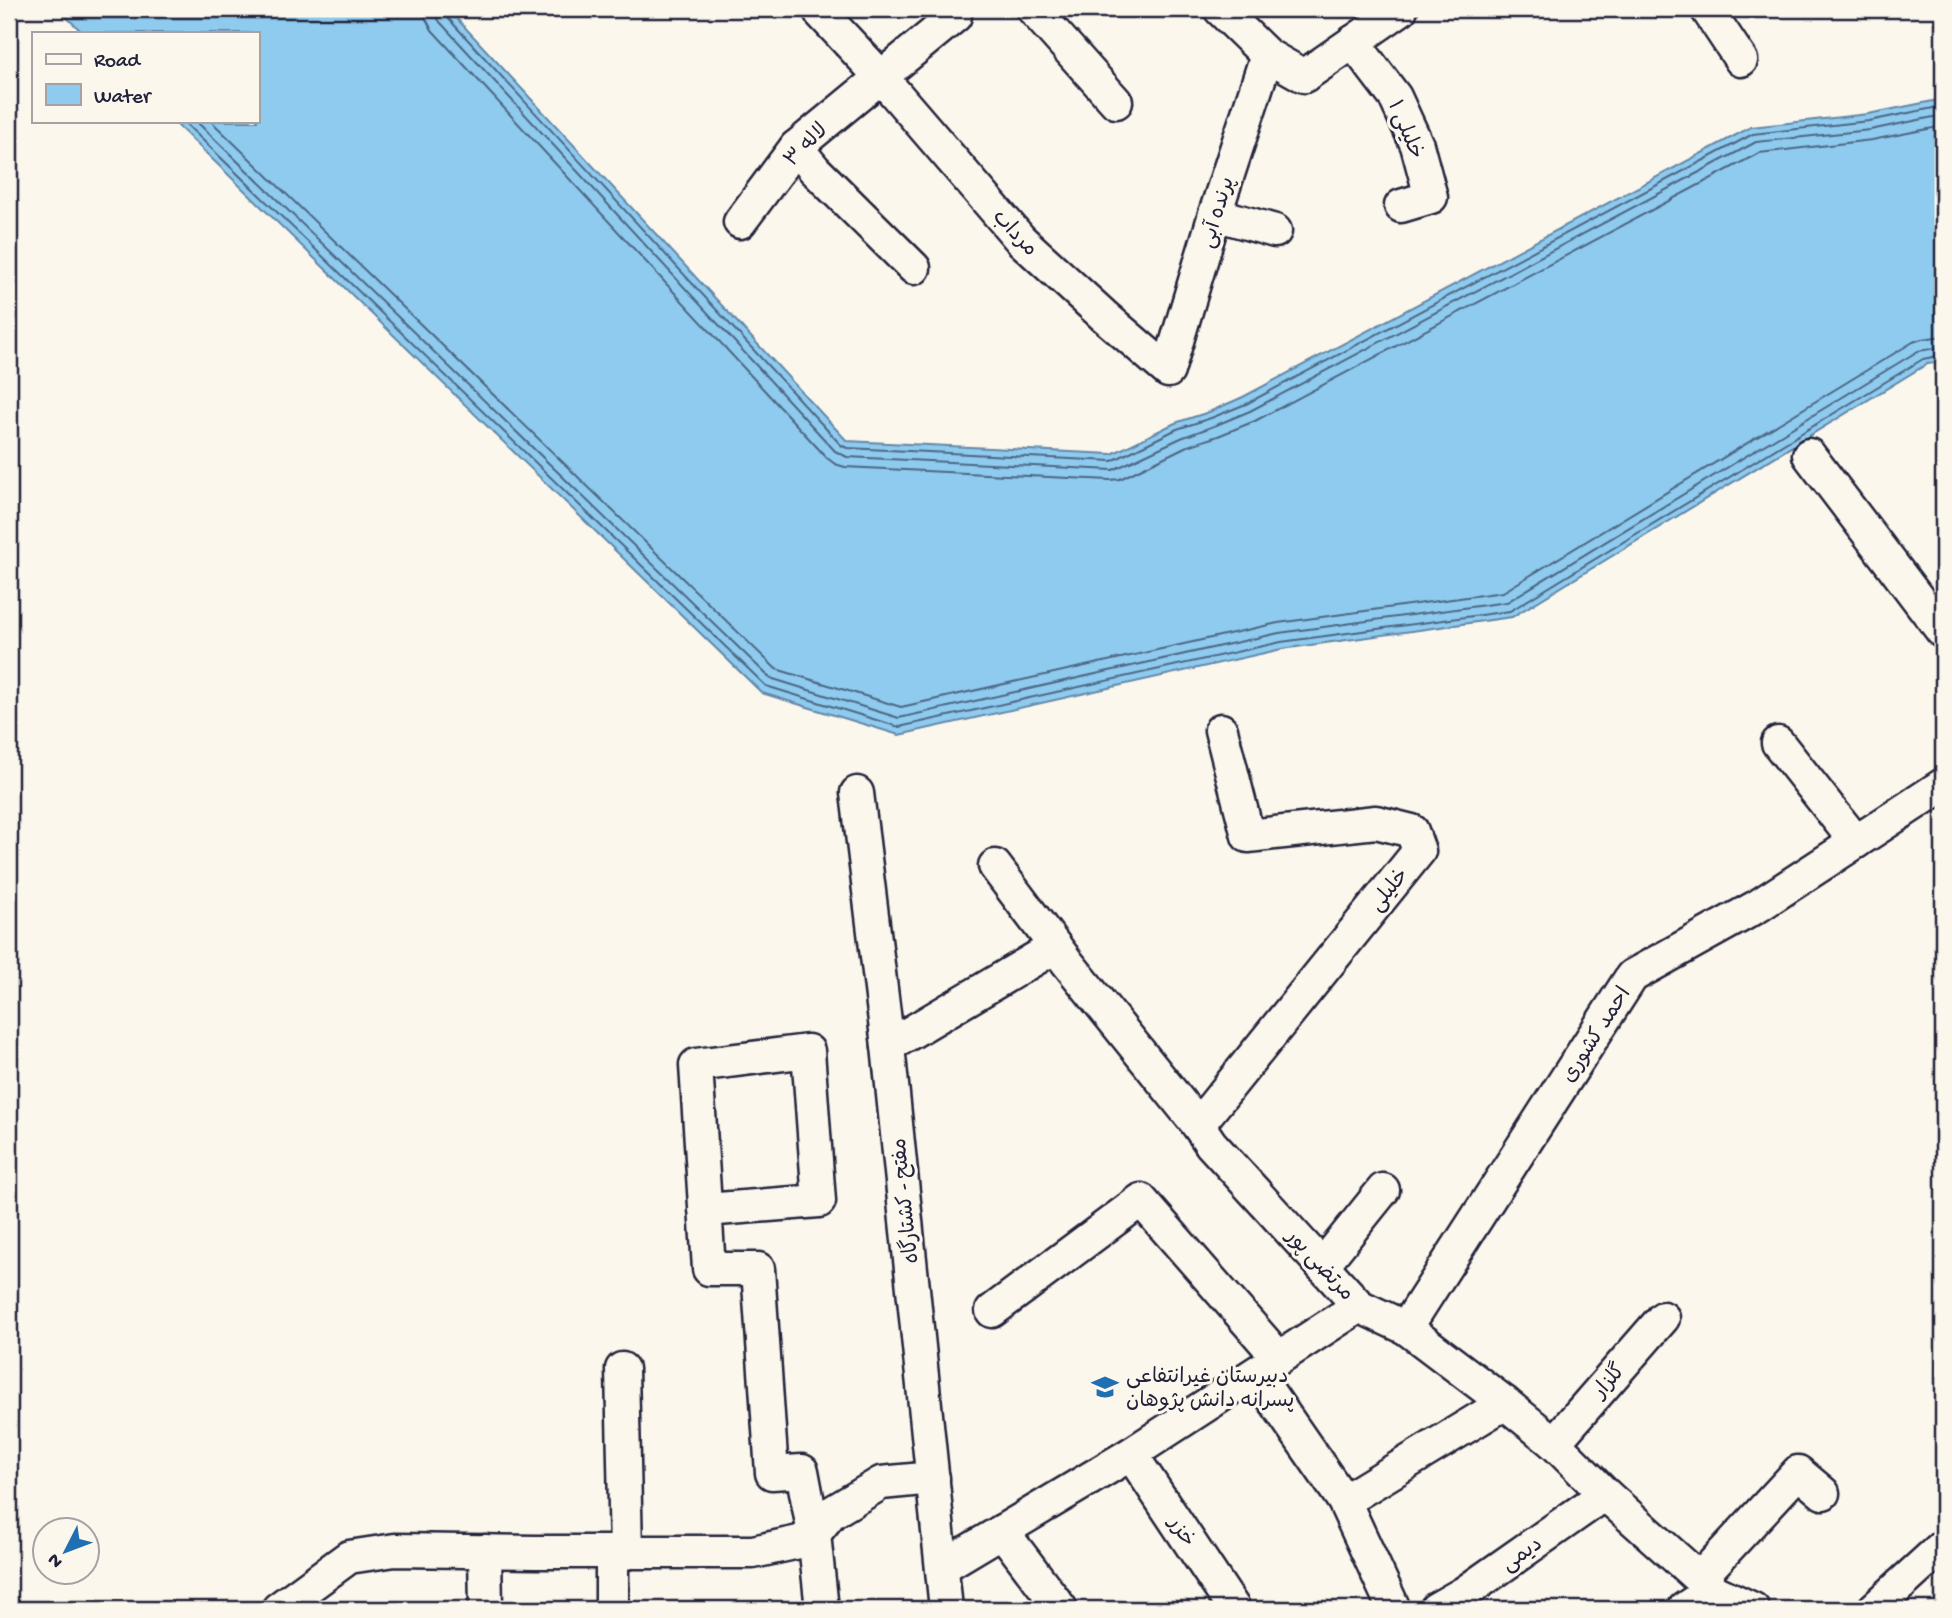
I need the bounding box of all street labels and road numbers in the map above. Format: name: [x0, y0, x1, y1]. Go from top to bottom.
street label: خلیلی ۱: [1380, 97, 1427, 163]
street label: لاله ۳: [780, 119, 835, 174]
street label: پرنده آبی: [1195, 174, 1242, 252]
street label: مرداب: [986, 206, 1041, 263]
street label: خلیلی: [1366, 864, 1416, 918]
street label: احمد کشوری: [1558, 983, 1638, 1088]
street label: مفتح - کشتارگاه: [885, 1137, 927, 1265]
street label: مرتضی پور: [1278, 1224, 1358, 1307]
street label: گلزار: [1585, 1358, 1632, 1406]
street label: خزر: [1160, 1511, 1199, 1553]
street label: دیمی: [1498, 1533, 1548, 1579]

